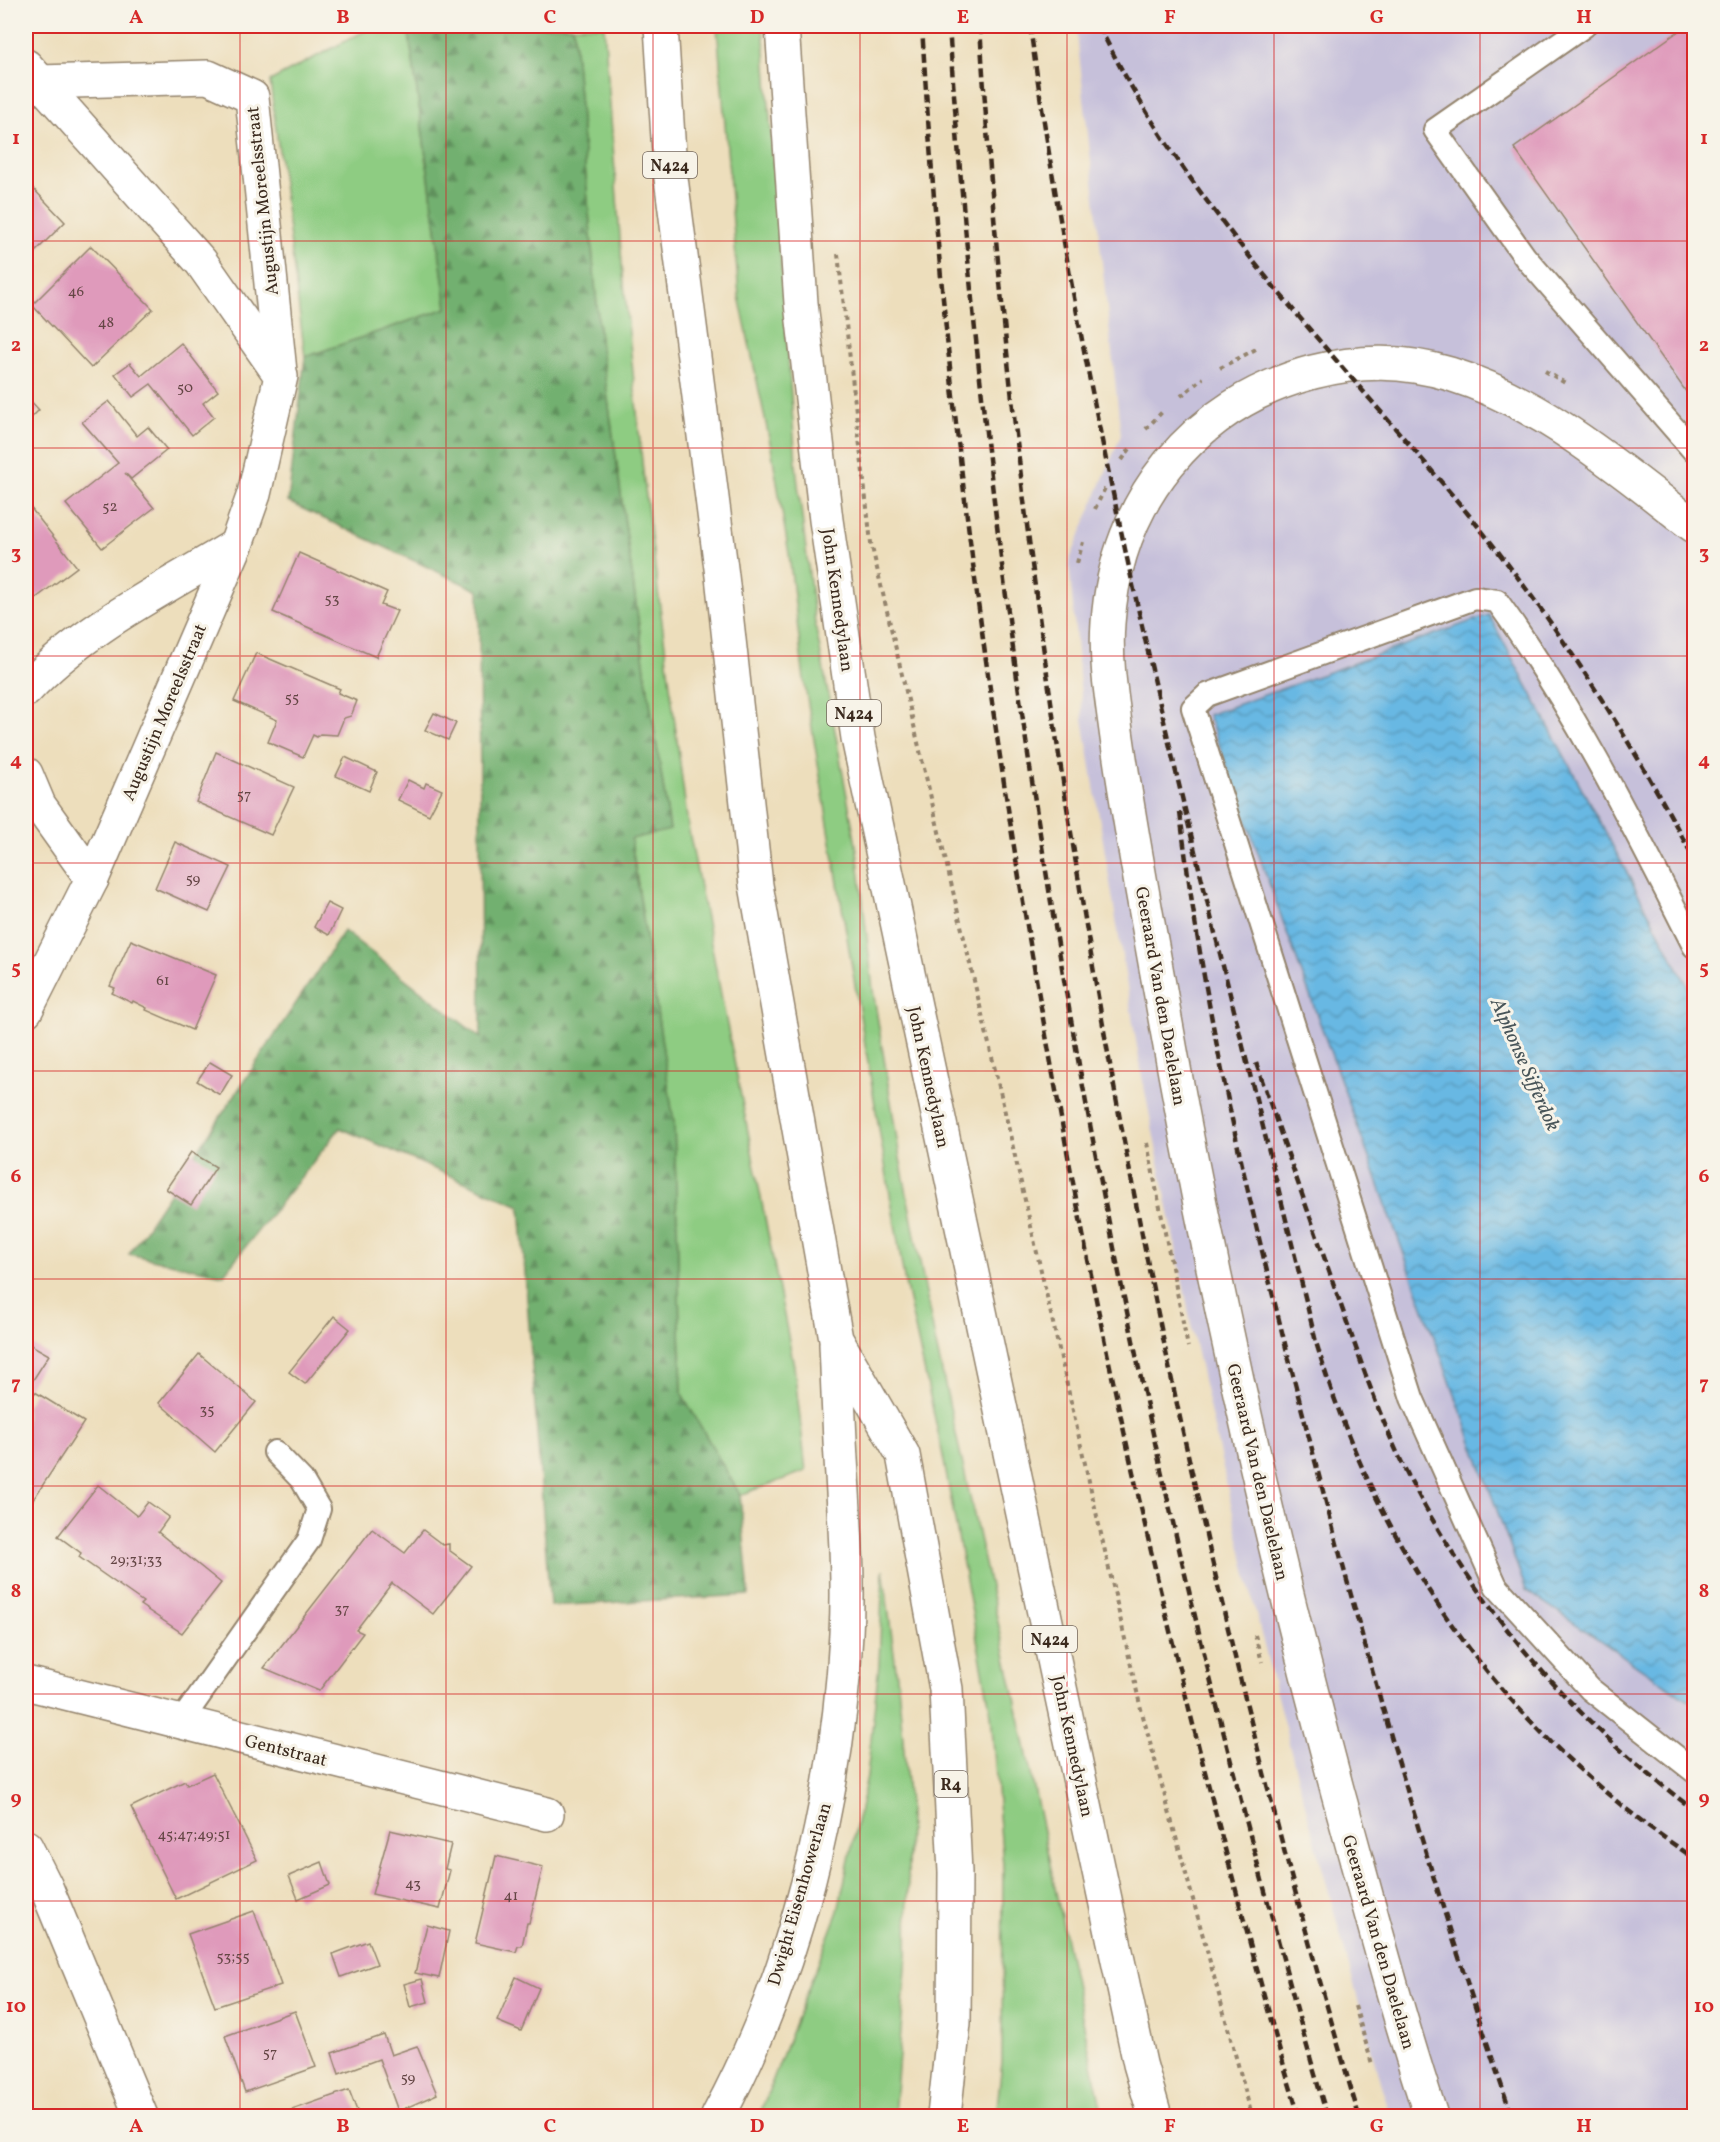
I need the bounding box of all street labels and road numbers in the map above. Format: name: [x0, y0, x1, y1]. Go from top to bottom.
street label: Augustijn Moreelsstraat: [241, 105, 286, 296]
road number: N424: [643, 152, 697, 178]
street label: John Kennedylaan: [814, 527, 859, 674]
street label: Augustijn Moreelsstraat: [117, 620, 214, 805]
road number: N424: [827, 700, 881, 726]
street label: Geeraard Van den Daelelaan: [1128, 885, 1191, 1108]
street label: John Kennedylaan: [900, 1004, 955, 1151]
street label: Geeraard Van den Daelelaan: [1219, 1361, 1294, 1584]
road number: N424: [1023, 1626, 1077, 1652]
street label: John Kennedylaan: [1044, 1673, 1099, 1820]
street label: Gentstraat: [242, 1729, 330, 1774]
road number: R4: [934, 1771, 968, 1797]
street label: Dwight Eisenhowerlaan: [762, 1800, 839, 1989]
street label: Geeraard Van den Daelelaan: [1335, 1832, 1420, 2053]

